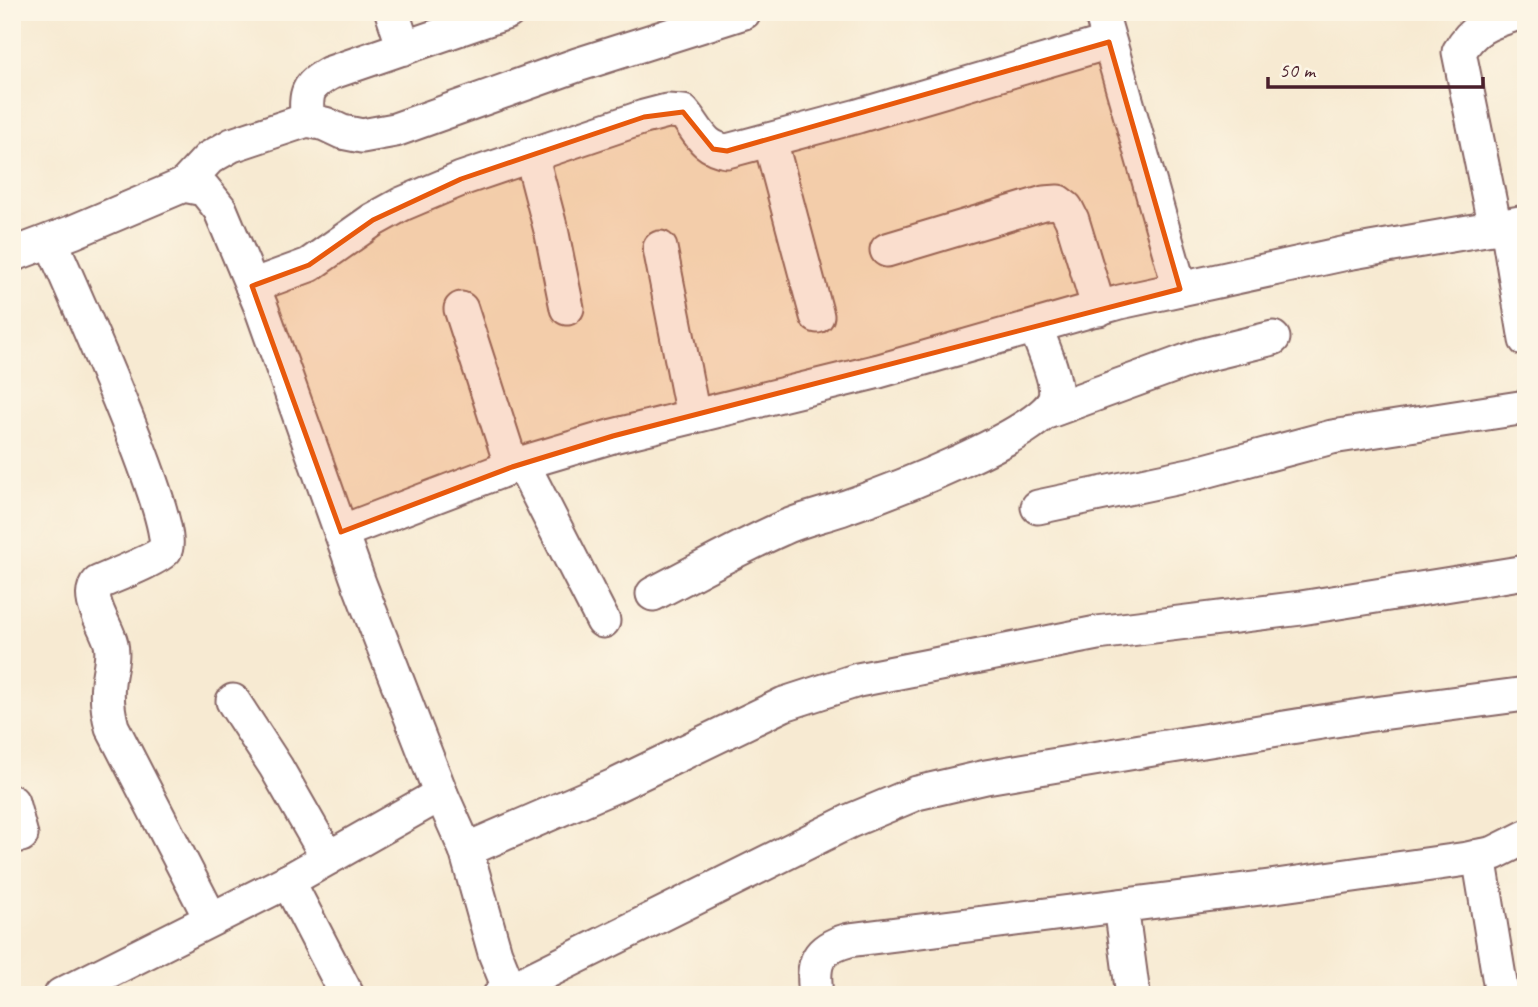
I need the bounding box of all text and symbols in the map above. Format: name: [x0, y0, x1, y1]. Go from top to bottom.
scale bar: [1268, 46, 1484, 90]
text: 50 m: [1279, 57, 1317, 83]

